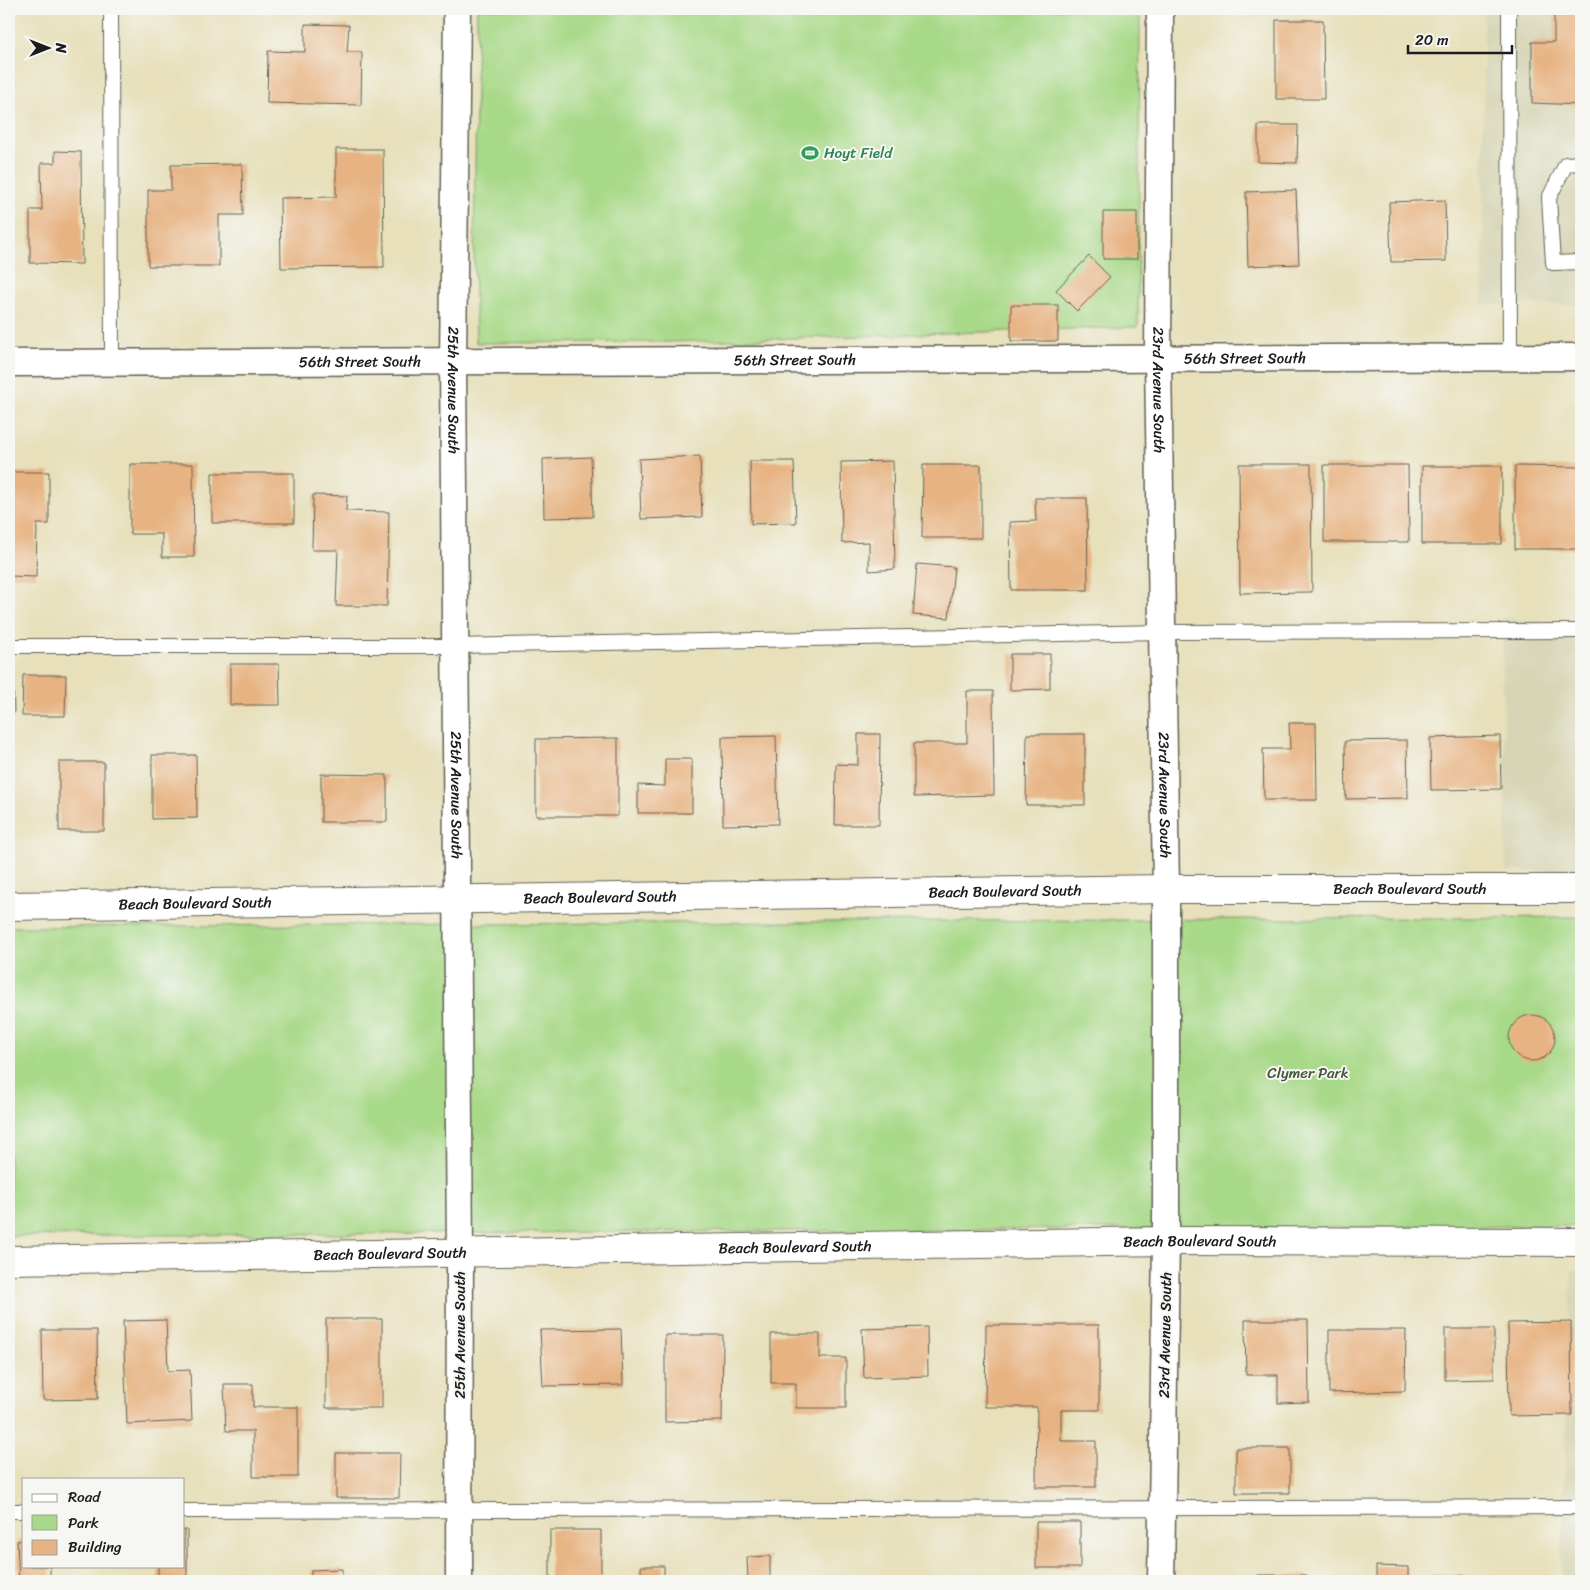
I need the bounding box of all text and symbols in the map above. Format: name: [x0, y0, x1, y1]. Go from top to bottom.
north arrow: [22, 22, 72, 72]
scale bar: [1408, 22, 1511, 54]
text: 20 m: [1415, 27, 1449, 53]
text: N: [48, 42, 73, 53]
place label: Hoyt Field: [824, 140, 893, 166]
sports icon: Hoyt Field: [800, 143, 820, 163]
street label: 25th Avenue South: [440, 326, 467, 454]
street label: 23rd Avenue South: [1145, 327, 1172, 453]
street label: 56th Street South: [1184, 345, 1306, 372]
street label: 56th Street South: [734, 347, 856, 373]
street label: 56th Street South: [299, 348, 421, 375]
street label: 25th Avenue South: [443, 731, 470, 859]
street label: 23rd Avenue South: [1151, 732, 1179, 858]
street label: Beach Boulevard South: [1333, 876, 1487, 902]
street label: Beach Boulevard South: [928, 877, 1082, 905]
street label: Beach Boulevard South: [523, 883, 677, 911]
street label: Beach Boulevard South: [118, 889, 272, 917]
park label: Clymer Park: [1267, 1060, 1349, 1086]
street label: Beach Boulevard South: [1123, 1228, 1277, 1255]
street label: Beach Boulevard South: [718, 1233, 872, 1261]
street label: Beach Boulevard South: [313, 1239, 467, 1268]
street label: 25th Avenue South: [447, 1271, 473, 1399]
street label: 23rd Avenue South: [1151, 1272, 1179, 1398]
legend: [22, 1478, 185, 1568]
text: Road: [68, 1484, 101, 1510]
text: Park: [68, 1510, 99, 1536]
text: Building: [68, 1534, 122, 1560]

